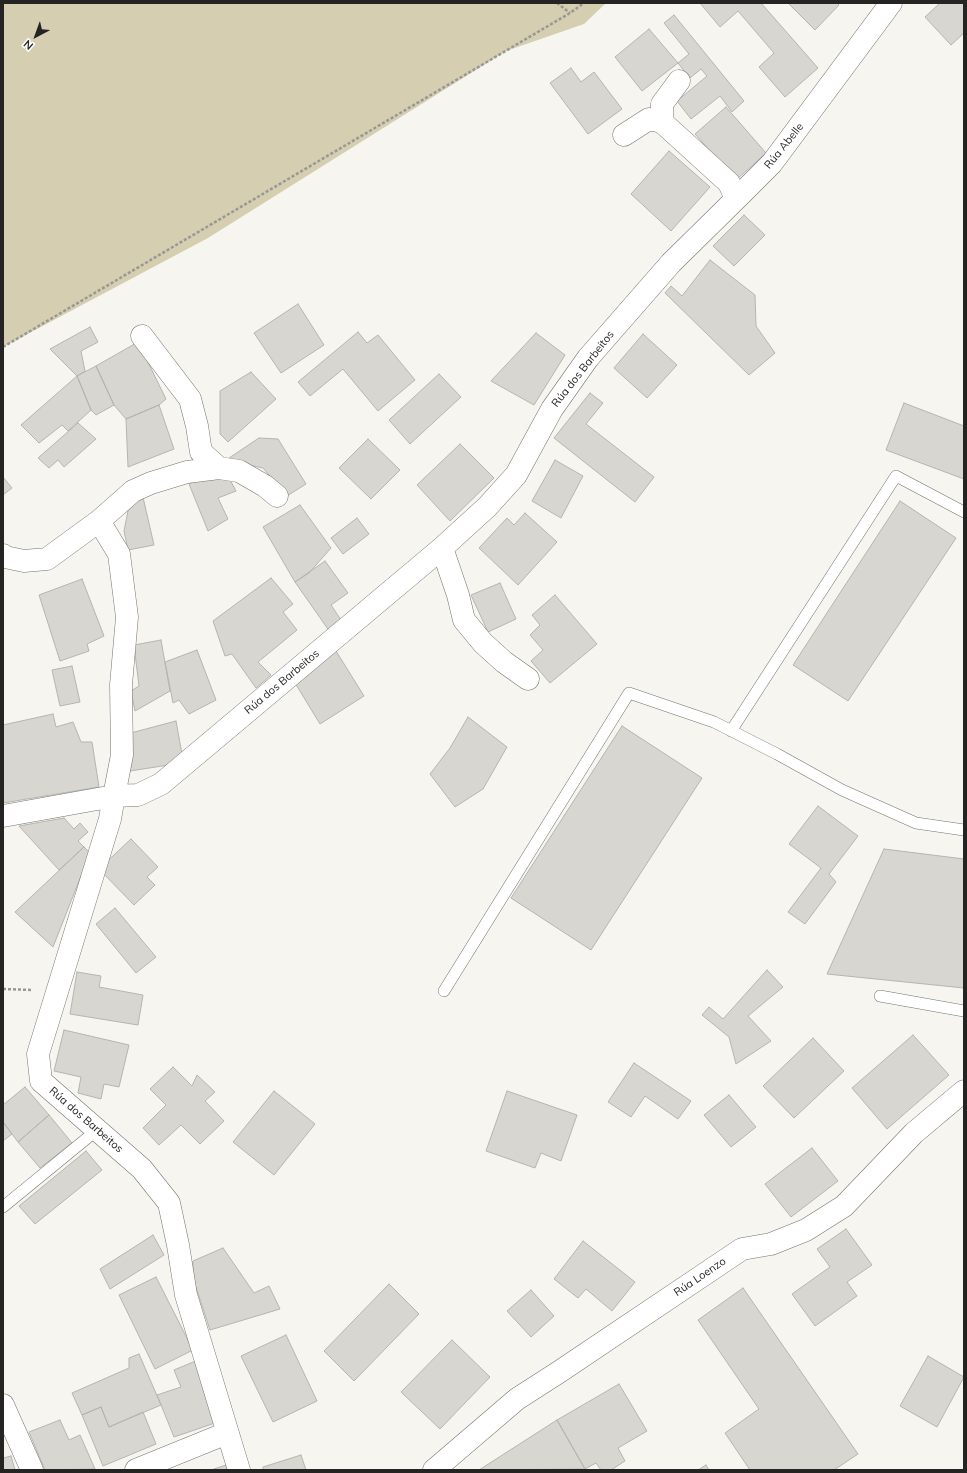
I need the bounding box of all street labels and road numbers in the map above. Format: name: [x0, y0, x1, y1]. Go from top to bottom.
street label: Rúa Abelle: [761, 120, 807, 172]
street label: Rúa dos Barbeitos: [549, 328, 617, 410]
street label: Rúa dos Barbeitos: [242, 647, 322, 717]
street label: Rúa dos Barbeitos: [46, 1084, 126, 1156]
street label: Rúa Loenzo: [671, 1255, 729, 1299]

